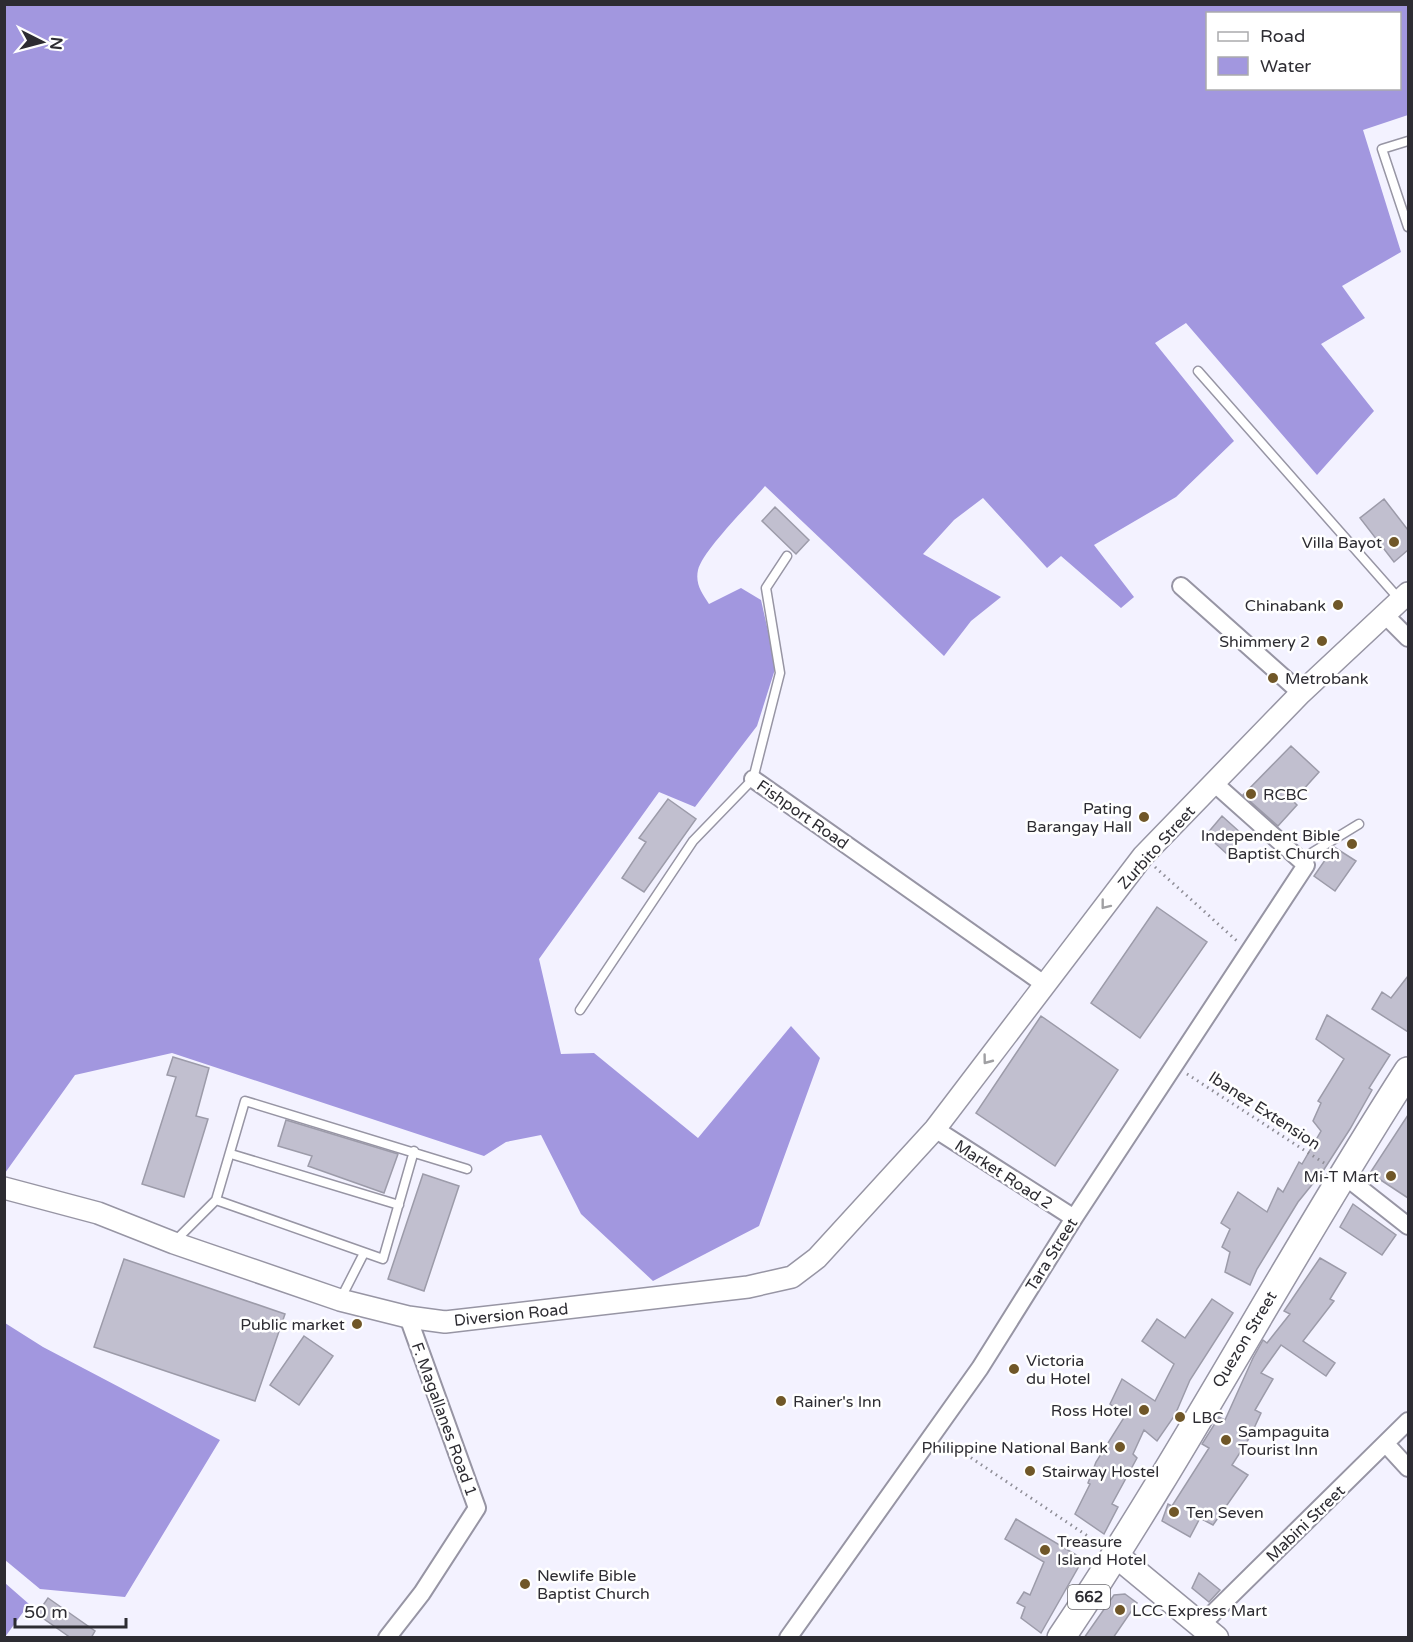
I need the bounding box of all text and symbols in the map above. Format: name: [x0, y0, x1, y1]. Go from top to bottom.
north arrow: [12, 12, 72, 72]
legend: [1206, 12, 1401, 90]
text: Road: [1260, 25, 1305, 47]
text: N: [45, 36, 67, 51]
text: Water: [1260, 55, 1311, 77]
place label: Villa Bayot: [1302, 533, 1382, 553]
marker: Villa Bayot: [1387, 535, 1401, 549]
place label: Chinabank: [1245, 596, 1326, 616]
marker: Chinabank: [1331, 598, 1345, 612]
place label: Shimmery 2: [1219, 632, 1310, 652]
marker: Shimmery 2: [1315, 634, 1329, 648]
place label: Metrobank: [1285, 669, 1369, 689]
marker: Metrobank: [1266, 671, 1280, 685]
street label: Fishport Road: [753, 776, 852, 854]
place label: RCBC: [1263, 785, 1308, 805]
marker: RCBC: [1244, 787, 1258, 801]
place label: Pating Barangay Hall: [1026, 799, 1132, 837]
street label: Zurbito Street: [1114, 802, 1200, 894]
marker: Pating Barangay Hall: [1137, 810, 1151, 824]
place label: Independent Bible Baptist Church: [1201, 826, 1340, 864]
marker: Independent Bible Baptist Church: [1345, 837, 1359, 851]
one-way arrow: [1102, 898, 1113, 909]
one-way arrow: [983, 1053, 994, 1064]
street label: Ibanez Extension: [1205, 1067, 1324, 1154]
street label: Market Road 2: [951, 1136, 1056, 1214]
place label: Mi-T Mart: [1304, 1167, 1379, 1187]
marker: Mi-T Mart: [1384, 1169, 1398, 1183]
street label: Tara Street: [1022, 1214, 1082, 1295]
street label: Quezon Street: [1208, 1288, 1281, 1391]
street label: Diversion Road: [453, 1299, 569, 1331]
place label: Public market: [240, 1315, 345, 1335]
marker: Public market: [350, 1317, 364, 1331]
street label: F. Magallanes Road 1: [407, 1340, 481, 1499]
place label: Victoria du Hotel: [1026, 1351, 1091, 1389]
marker: Victoria du Hotel: [1007, 1362, 1021, 1376]
place label: Rainer's Inn: [793, 1392, 882, 1412]
marker: Rainer's Inn: [774, 1394, 788, 1408]
place label: Ross Hotel: [1051, 1401, 1132, 1421]
marker: Ross Hotel: [1137, 1403, 1151, 1417]
place label: LBC: [1192, 1408, 1223, 1428]
marker: LBC: [1173, 1410, 1187, 1424]
place label: Sampaguita Tourist Inn: [1238, 1422, 1330, 1460]
marker: Sampaguita Tourist Inn: [1219, 1433, 1233, 1447]
place label: Philippine National Bank: [922, 1438, 1108, 1458]
marker: Philippine National Bank: [1113, 1440, 1127, 1454]
place label: Stairway Hostel: [1042, 1462, 1159, 1482]
marker: Stairway Hostel: [1023, 1464, 1037, 1478]
street label: Mabini Street: [1262, 1481, 1349, 1566]
place label: Ten Seven: [1186, 1503, 1264, 1523]
marker: Ten Seven: [1167, 1505, 1181, 1519]
place label: Treasure Island Hotel: [1057, 1532, 1147, 1570]
marker: Treasure Island Hotel: [1038, 1543, 1052, 1557]
place label: Newlife Bible Baptist Church: [537, 1566, 650, 1604]
marker: Newlife Bible Baptist Church: [518, 1577, 532, 1591]
road number: 662: [1068, 1585, 1110, 1609]
scale bar: [15, 1591, 126, 1629]
text: 50 m: [24, 1601, 68, 1623]
place label: LCC Express Mart: [1132, 1601, 1267, 1621]
marker: LCC Express Mart: [1113, 1603, 1127, 1617]

